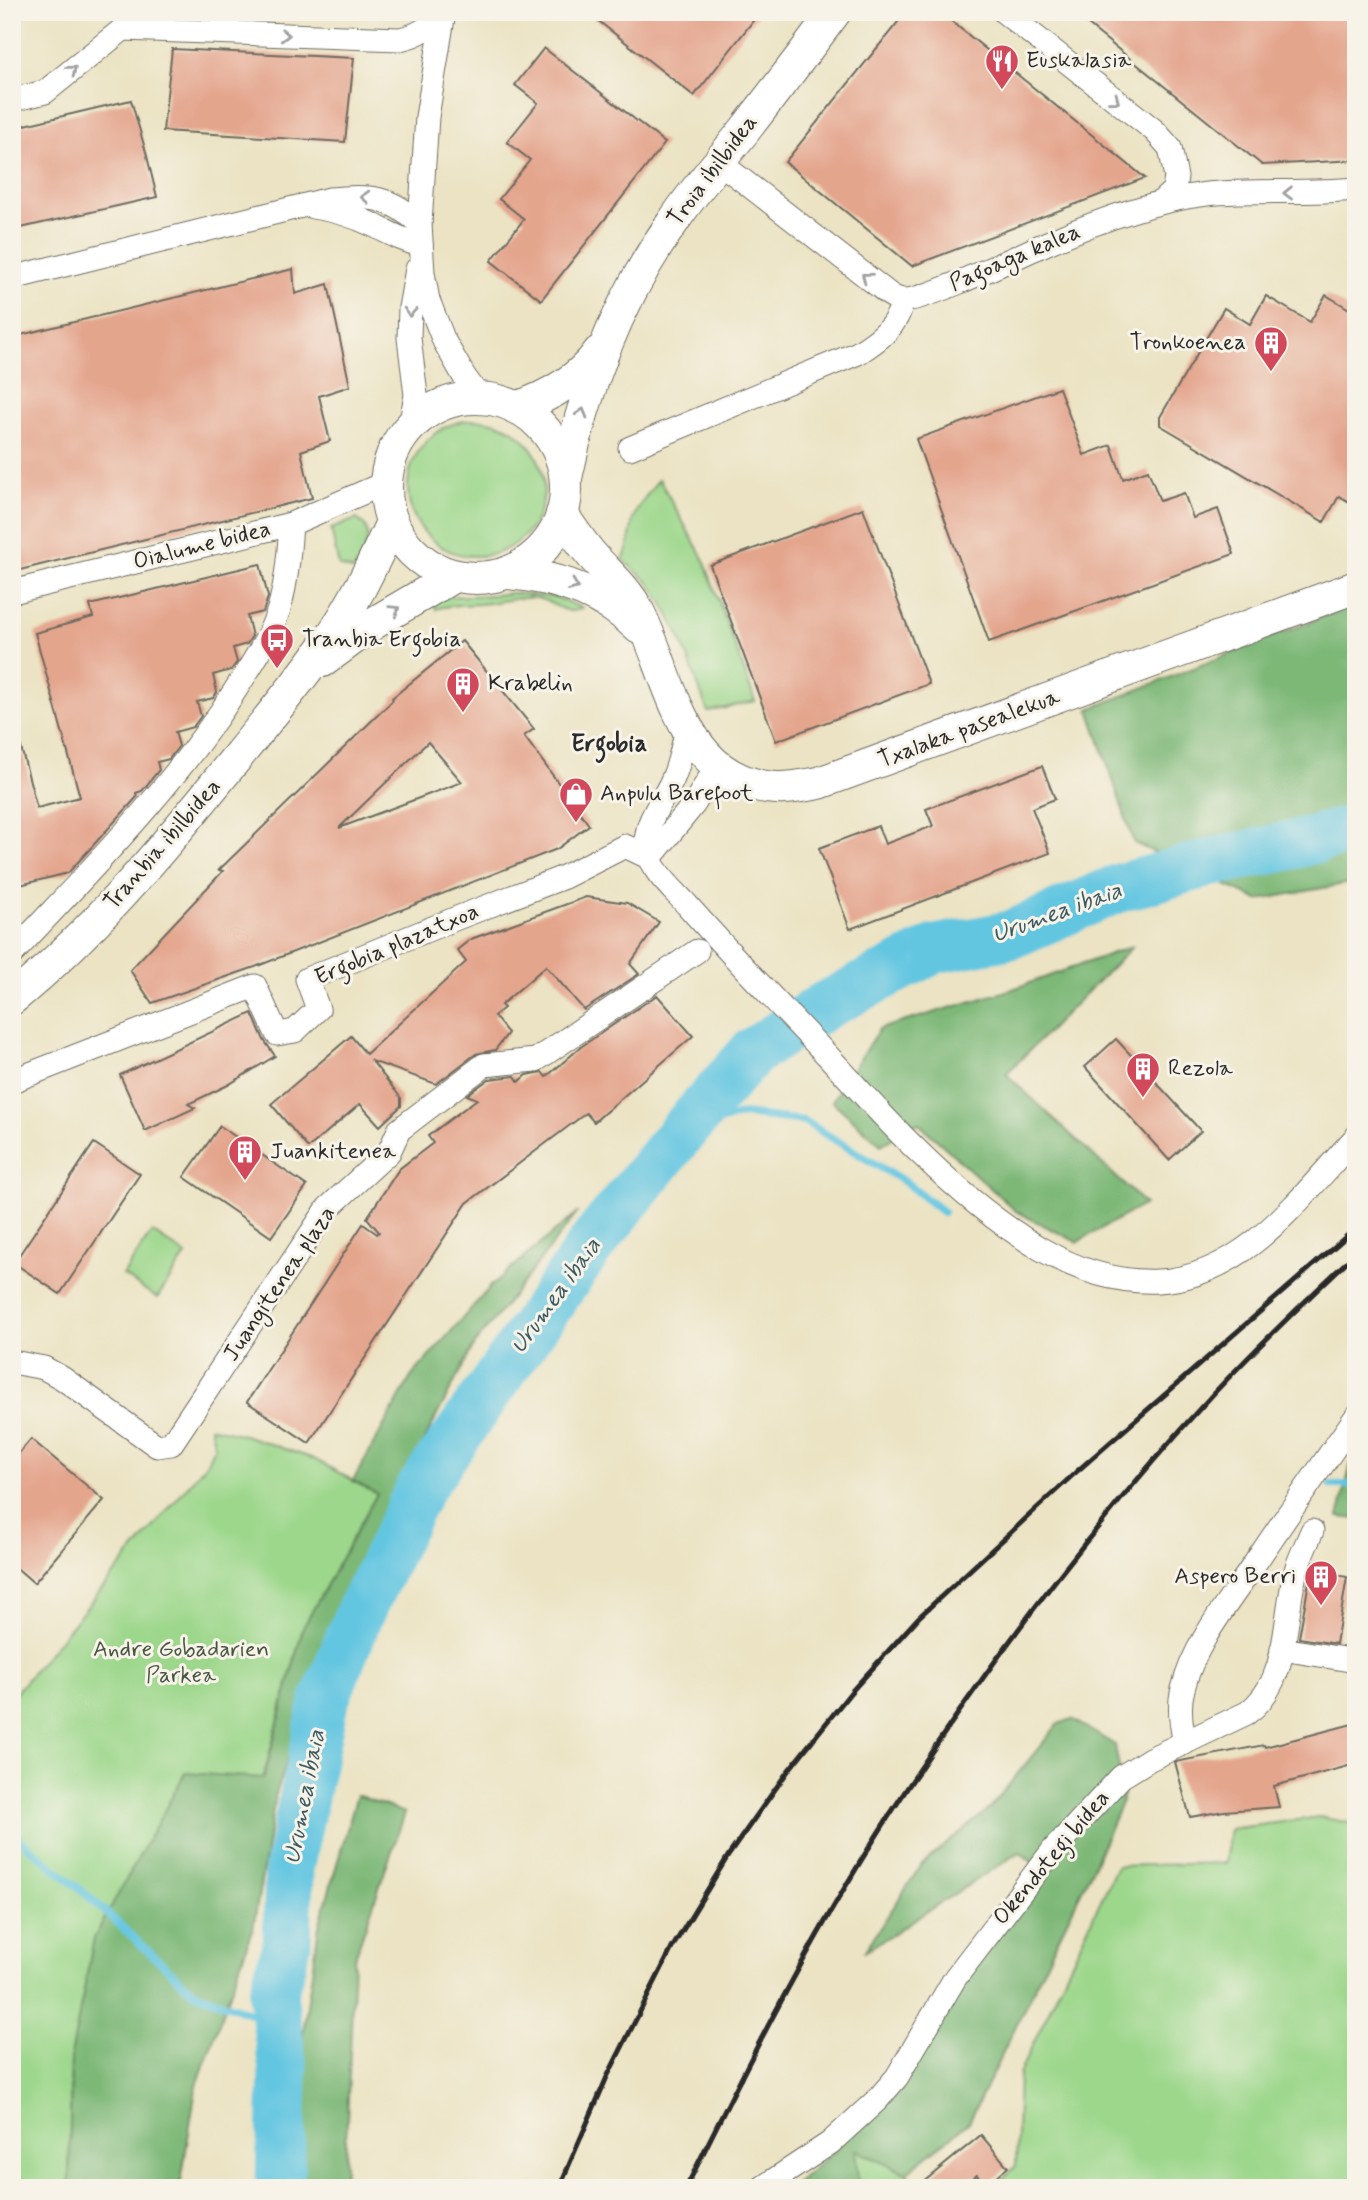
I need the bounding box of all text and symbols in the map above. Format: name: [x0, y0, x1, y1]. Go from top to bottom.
one-way arrow: [279, 27, 290, 42]
restaurant icon: Euskalasia: [983, 42, 1021, 91]
place label: Euskalasia: [1026, 46, 1132, 76]
one-way arrow: [63, 66, 76, 78]
one-way arrow: [1108, 92, 1120, 105]
street label: Troia ibilbidea: [661, 109, 765, 233]
one-way arrow: [1282, 185, 1292, 201]
one-way arrow: [359, 190, 370, 205]
street label: Pagoaga kalea: [945, 217, 1086, 301]
one-way arrow: [862, 273, 874, 285]
one-way arrow: [403, 307, 418, 318]
building icon: Tronkoenea: [1252, 324, 1290, 373]
place label: Tronkoenea: [1129, 328, 1246, 358]
one-way arrow: [573, 407, 588, 419]
street label: Oialume bidea: [130, 514, 274, 578]
one-way arrow: [568, 578, 580, 592]
one-way arrow: [388, 606, 401, 619]
bus stop icon: Tranbia Ergobia: [258, 621, 296, 670]
place label: Tranbia Ergobia: [302, 625, 461, 657]
building icon: Krabelin: [444, 665, 482, 714]
place label: Krabelin: [488, 669, 573, 699]
street label: Txalaka pasealekua: [874, 682, 1064, 776]
district label: Ergobia: [571, 729, 647, 763]
street label: Tranbia ibilbidea: [98, 773, 228, 917]
shop icon: Anpulu Barefoot: [557, 775, 595, 824]
place label: Anpulu Barefoot: [600, 779, 754, 810]
water label: Urumea ibaia: [988, 875, 1126, 951]
street label: Ergobia plazatxoa: [310, 897, 485, 995]
building icon: Rezola: [1124, 1050, 1162, 1099]
place label: Rezola: [1168, 1054, 1233, 1084]
building icon: Juankitenea: [226, 1133, 264, 1182]
place label: Juankitenea: [270, 1137, 396, 1167]
street label: Juangitenea plaza: [217, 1200, 345, 1369]
water label: Urumea ibaia: [504, 1232, 609, 1360]
building icon: Aspero Berri: [1302, 1558, 1340, 1607]
place label: Aspero Berri: [1174, 1562, 1296, 1592]
park label: Andre Gobadarien Parkea: [93, 1635, 269, 1691]
water label: Urumea ibaia: [277, 1727, 333, 1867]
street label: Okendotegi bidea: [987, 1784, 1119, 1933]

